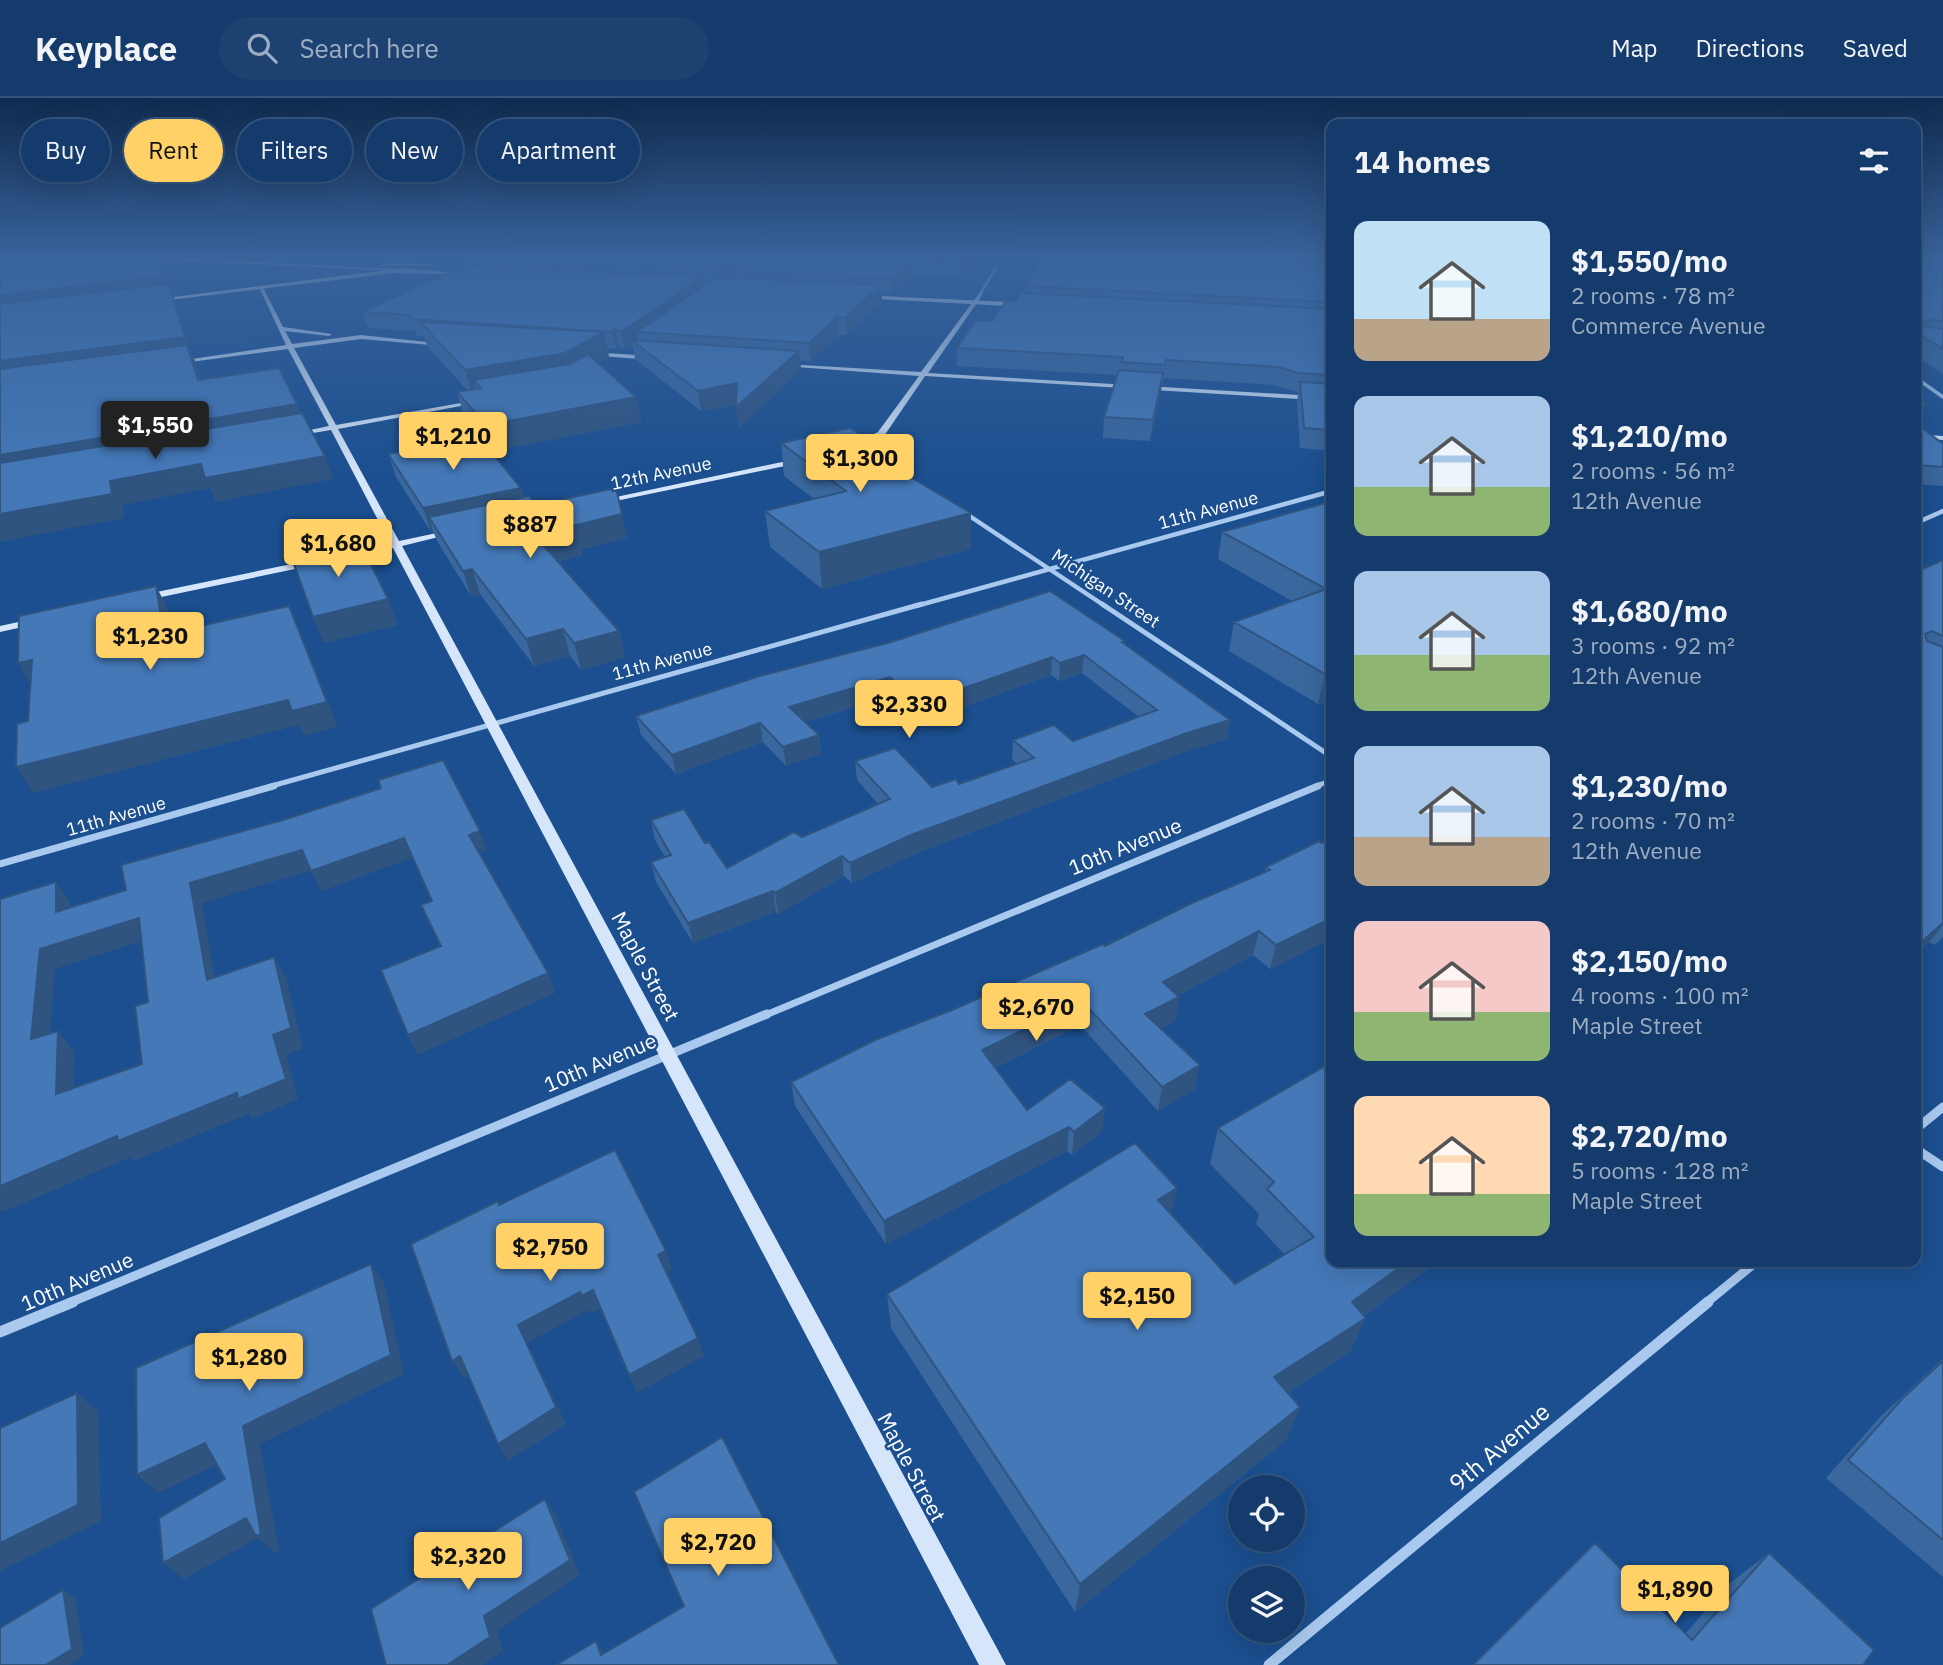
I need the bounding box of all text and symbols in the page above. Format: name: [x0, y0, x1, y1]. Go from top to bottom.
search box: [219, 17, 709, 80]
text: Keyplace: [35, 27, 177, 70]
icon: search: [243, 29, 281, 67]
text: Search here: [299, 31, 439, 65]
text: Map: [1611, 32, 1657, 64]
text: Directions: [1695, 32, 1805, 64]
text: Saved: [1843, 32, 1908, 64]
chip: Buy: [21, 119, 110, 182]
chip: Rent: [124, 119, 223, 182]
chip: Filters: [237, 119, 352, 182]
chip: New: [366, 119, 463, 182]
chip: Apartment: [477, 119, 640, 182]
text: 14 homes: [1354, 142, 1491, 181]
icon: filters: [1855, 142, 1893, 180]
text: $1,550/mo: [1571, 241, 1728, 280]
icon: home: [1410, 249, 1494, 333]
text: 2 rooms · 78 m²: [1571, 280, 1735, 310]
text: Commerce Avenue: [1571, 310, 1766, 340]
pin: $1,550: [98, 402, 212, 461]
text: $1,550: [117, 409, 193, 439]
pin: $1,210: [396, 412, 510, 472]
text: $1,210/mo: [1571, 416, 1728, 455]
text: $1,210: [415, 420, 491, 450]
icon: home: [1410, 424, 1494, 508]
pin: $1,300: [803, 434, 917, 494]
text: $1,300: [822, 442, 898, 472]
street label: 12th Avenue: [608, 451, 714, 495]
text: 2 rooms · 56 m²: [1571, 455, 1735, 485]
text: 12th Avenue: [1571, 485, 1702, 515]
street label: 11th Avenue: [1156, 486, 1261, 534]
pin: $887: [489, 500, 571, 560]
text: $887: [502, 508, 558, 538]
pin: $1,680: [281, 519, 395, 579]
text: $1,680: [300, 527, 376, 557]
street label: Michigan Street: [1047, 543, 1165, 633]
text: $1,680/mo: [1571, 591, 1728, 630]
icon: home: [1410, 599, 1494, 683]
pin: $1,230: [93, 612, 207, 672]
text: $1,230: [112, 620, 188, 650]
text: 3 rooms · 92 m²: [1571, 630, 1735, 660]
street label: 11th Avenue: [610, 637, 715, 685]
text: 12th Avenue: [1571, 660, 1702, 690]
pin: $2,330: [852, 680, 966, 740]
text: $2,330: [871, 688, 947, 718]
text: $1,230/mo: [1571, 766, 1728, 805]
icon: home: [1410, 774, 1494, 858]
street label: 11th Avenue: [64, 791, 169, 841]
text: 2 rooms · 70 m²: [1571, 805, 1735, 835]
street label: 10th Avenue: [1064, 811, 1186, 881]
text: 12th Avenue: [1571, 835, 1702, 865]
street label: Maple Street: [605, 906, 687, 1026]
text: $2,150/mo: [1571, 941, 1728, 980]
icon: home: [1410, 949, 1494, 1033]
text: 4 rooms · 100 m²: [1571, 980, 1749, 1010]
pin: $2,670: [979, 984, 1093, 1043]
text: $2,670: [998, 991, 1074, 1021]
text: Maple Street: [1571, 1010, 1703, 1040]
street label: 10th Avenue: [539, 1026, 661, 1098]
text: $2,720/mo: [1571, 1116, 1728, 1155]
icon: home: [1410, 1124, 1494, 1208]
text: 5 rooms · 128 m²: [1571, 1155, 1749, 1185]
text: Maple Street: [1571, 1185, 1703, 1215]
pin: $2,750: [493, 1224, 607, 1283]
text: $2,750: [512, 1231, 588, 1261]
street label: 10th Avenue: [16, 1245, 138, 1317]
pin: $2,150: [1080, 1272, 1194, 1332]
text: $2,150: [1099, 1280, 1175, 1310]
pin: $1,280: [192, 1334, 306, 1393]
text: $1,280: [211, 1341, 287, 1371]
street label: 9th Avenue: [1442, 1395, 1556, 1499]
street label: Maple Street: [871, 1407, 953, 1527]
map controls: [1228, 1475, 1305, 1643]
button: locate: [1228, 1475, 1305, 1552]
pin: $2,720: [661, 1518, 775, 1578]
text: $2,720: [680, 1526, 756, 1556]
pin: $2,320: [411, 1532, 525, 1592]
text: $2,320: [430, 1540, 506, 1570]
button: layers: [1228, 1566, 1305, 1643]
pin: $1,890: [1618, 1566, 1732, 1625]
text: $1,890: [1637, 1573, 1713, 1603]

